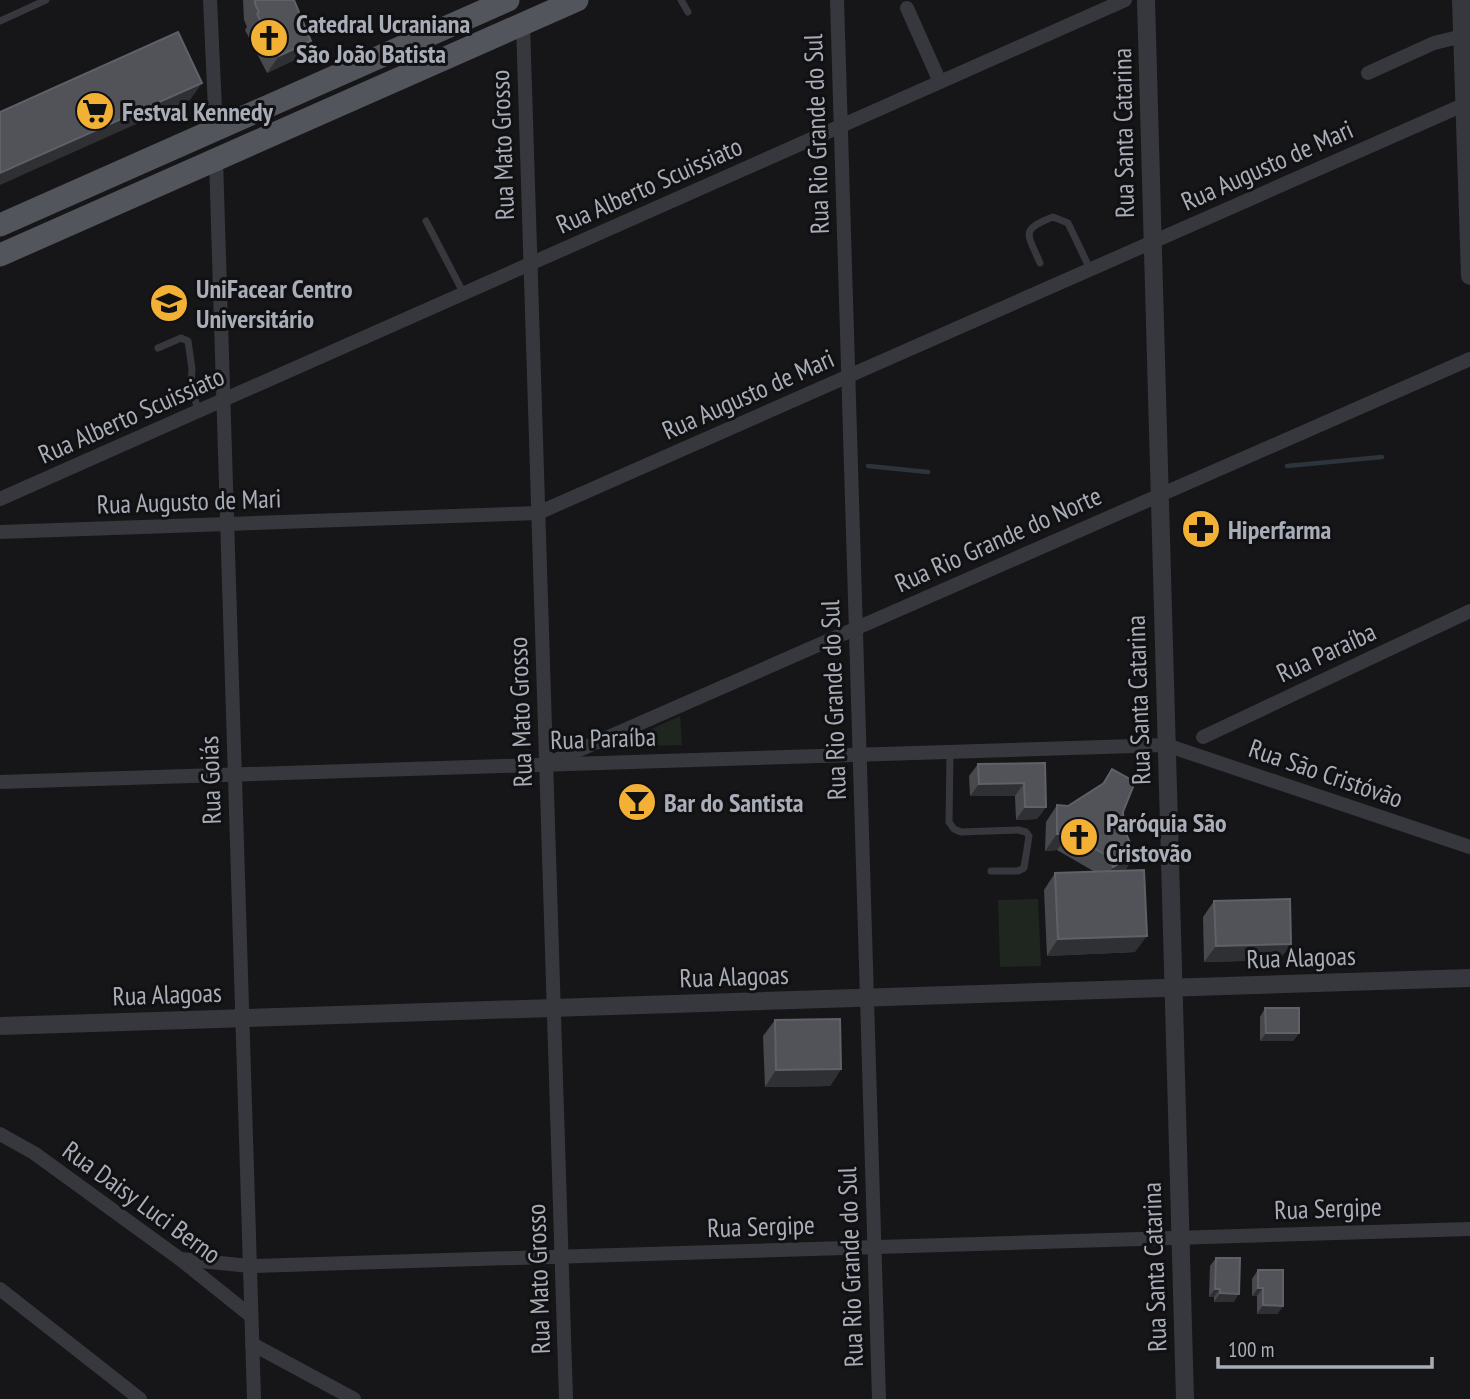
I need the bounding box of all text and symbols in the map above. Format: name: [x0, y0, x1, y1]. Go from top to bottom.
place label: Catedral Ucraniana São João Batista: [296, 7, 470, 70]
church icon: Catedral Ucraniana São João Batista: [248, 17, 290, 59]
street label: Rua Rio Grande do Sul: [796, 33, 836, 235]
street label: Rua Santa Catarina: [1105, 48, 1141, 218]
street label: Rua Mato Grosso: [483, 69, 521, 221]
supermarket icon: Festval Kennedy: [74, 90, 116, 132]
place label: Festval Kennedy: [122, 95, 274, 128]
street label: Rua Augusto de Mari: [1176, 112, 1358, 218]
street label: Rua Alberto Scuissiato: [551, 129, 747, 241]
place label: UniFacear Centro Universitário: [196, 272, 353, 335]
school or university icon: UniFacear Centro Universitário: [148, 282, 190, 324]
street label: Rua Augusto de Mari: [657, 341, 839, 447]
street label: Rua Alberto Scuissiato: [33, 359, 229, 471]
street label: Rua Rio Grande do Norte: [890, 479, 1106, 599]
street label: Rua Augusto de Mari: [96, 481, 282, 521]
pharmacy icon: Hiperfarma: [1180, 508, 1222, 550]
place label: Hiperfarma: [1228, 513, 1331, 546]
street label: Rua Rio Grande do Sul: [813, 599, 853, 801]
street label: Rua Santa Catarina: [1119, 615, 1157, 785]
street label: Rua Paraíba: [1271, 615, 1381, 689]
street label: Rua Mato Grosso: [501, 636, 539, 788]
street label: Rua Paraíba: [549, 720, 657, 756]
street label: Rua São Cristóvão: [1245, 731, 1407, 815]
street label: Rua Goiás: [192, 735, 228, 825]
bar icon: Bar do Santista: [616, 781, 658, 823]
place label: Bar do Santista: [664, 786, 804, 819]
place label: Paróquia São Cristovão: [1106, 806, 1226, 869]
church icon: Paróquia São Cristovão: [1058, 816, 1100, 858]
street label: Rua Alagoas: [1246, 939, 1356, 975]
street label: Rua Alagoas: [679, 958, 789, 994]
street label: Rua Alagoas: [112, 976, 222, 1012]
street label: Rua Daisy Luci Berno: [56, 1134, 228, 1270]
street label: Rua Rio Grande do Sul: [830, 1166, 870, 1368]
street label: Rua Santa Catarina: [1135, 1182, 1173, 1352]
street label: Rua Sergipe: [1274, 1190, 1382, 1226]
street label: Rua Mato Grosso: [519, 1203, 557, 1355]
street label: Rua Sergipe: [707, 1208, 815, 1244]
scale bar: [1218, 1326, 1432, 1370]
text: 100 m: [1228, 1336, 1274, 1363]

